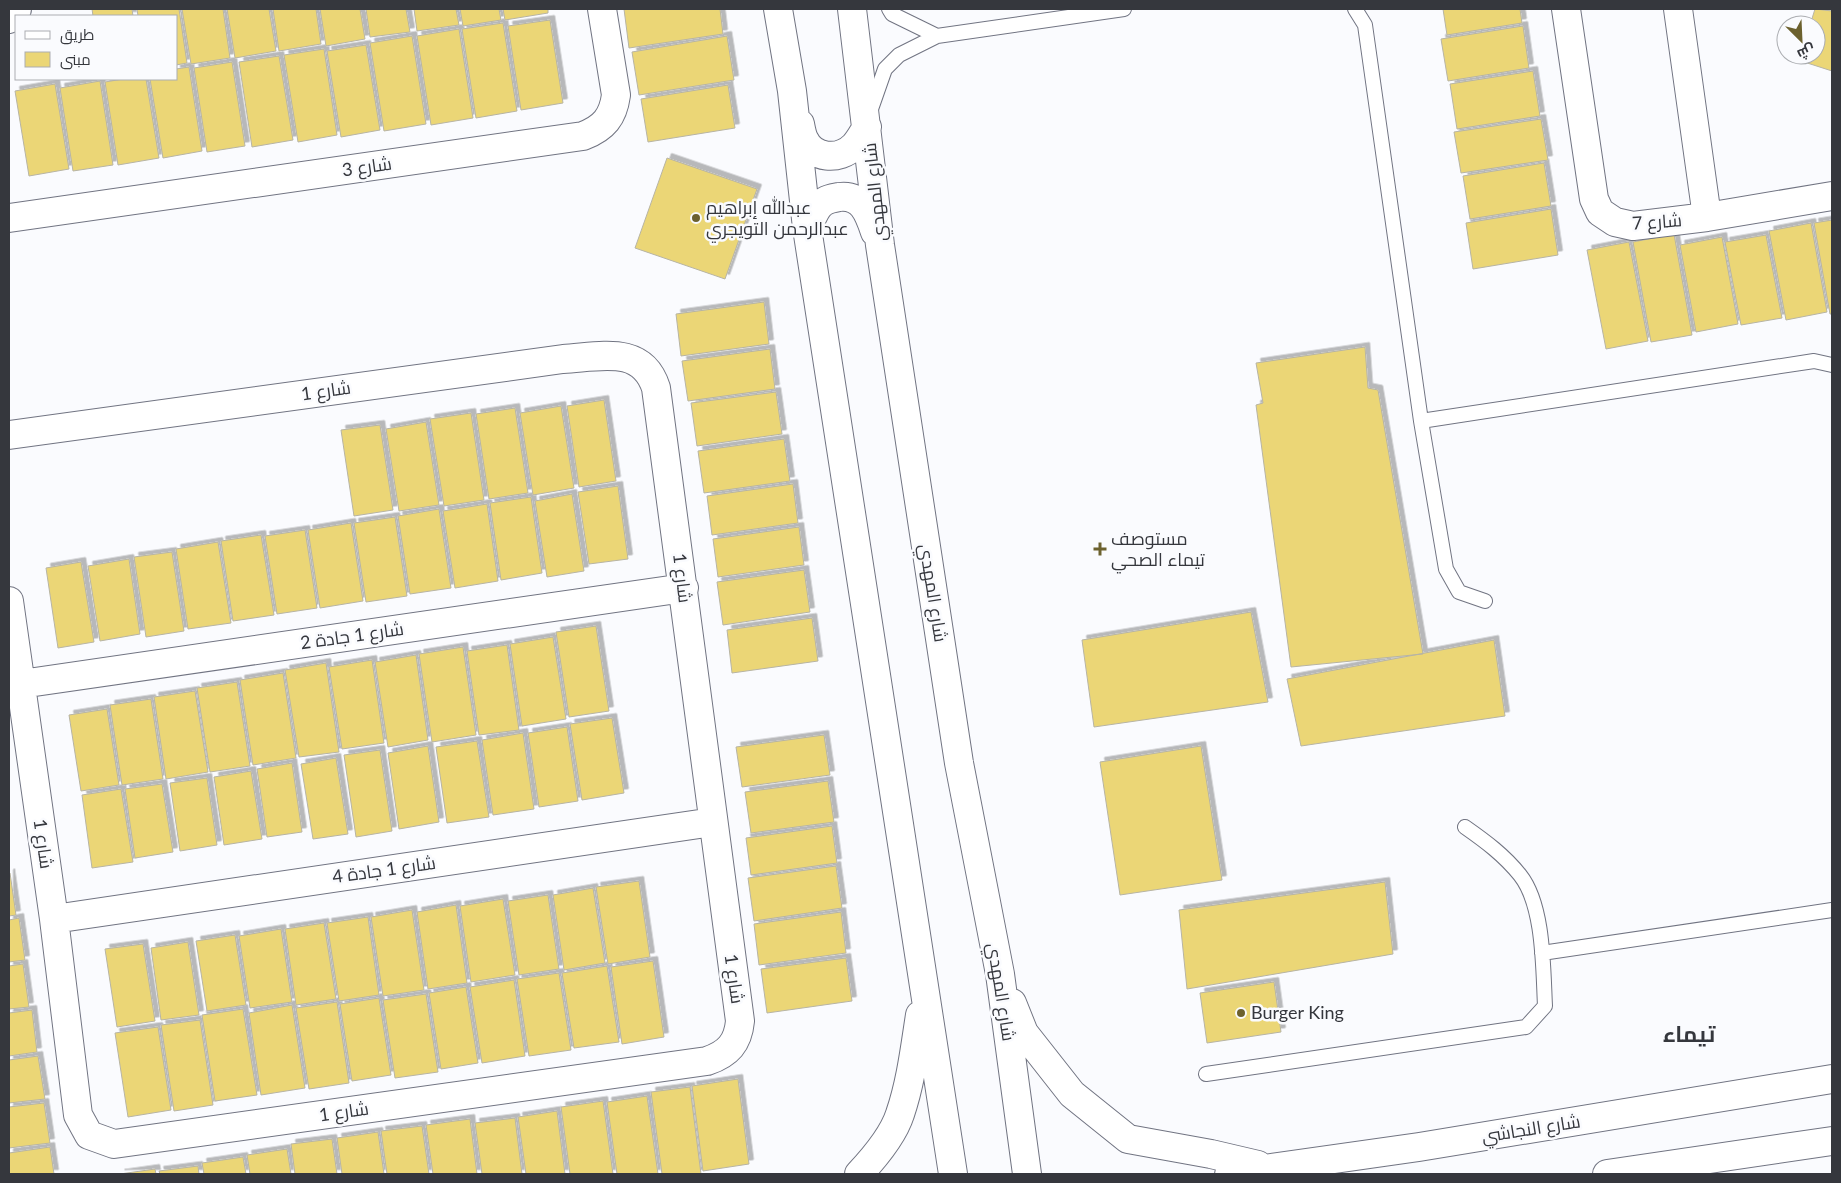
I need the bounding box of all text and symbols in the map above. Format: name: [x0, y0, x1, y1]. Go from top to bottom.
legend: [15, 15, 178, 80]
north arrow: [1776, 15, 1826, 65]
text: طريق: [60, 25, 94, 45]
text: ش: [1794, 40, 1818, 64]
text: مبنى: [60, 50, 91, 70]
street label: شارع المهدي: [858, 141, 894, 243]
street label: شارع 3: [341, 152, 393, 182]
place label: عبدالله إبراهيم عبدالرحمن التويجري: [706, 196, 849, 243]
street label: شارع 7: [1631, 208, 1683, 236]
marker: عبدالله إبراهيم عبدالرحمن التويجري: [690, 212, 702, 224]
street label: شارع 1: [300, 376, 352, 406]
place label: مستوصف تيماء الصحي: [1111, 527, 1205, 574]
street label: شارع المهدي: [911, 542, 953, 644]
marker: مستوصف تيماء الصحي: [1093, 542, 1107, 556]
street label: شارع 1: [667, 552, 697, 604]
street label: شارع 1 جادة 2: [299, 617, 405, 655]
street label: شارع 1: [28, 818, 58, 870]
street label: شارع 1 جادة 4: [331, 851, 437, 889]
street label: شارع المهدي: [979, 941, 1021, 1043]
street label: شارع 1: [719, 953, 749, 1005]
place label: Burger King: [1251, 1001, 1344, 1023]
marker: Burger King: [1235, 1007, 1247, 1019]
district label: تيماء: [1663, 1020, 1716, 1047]
street label: شارع 1: [318, 1097, 370, 1127]
street label: شارع النجاشي: [1480, 1109, 1582, 1150]

